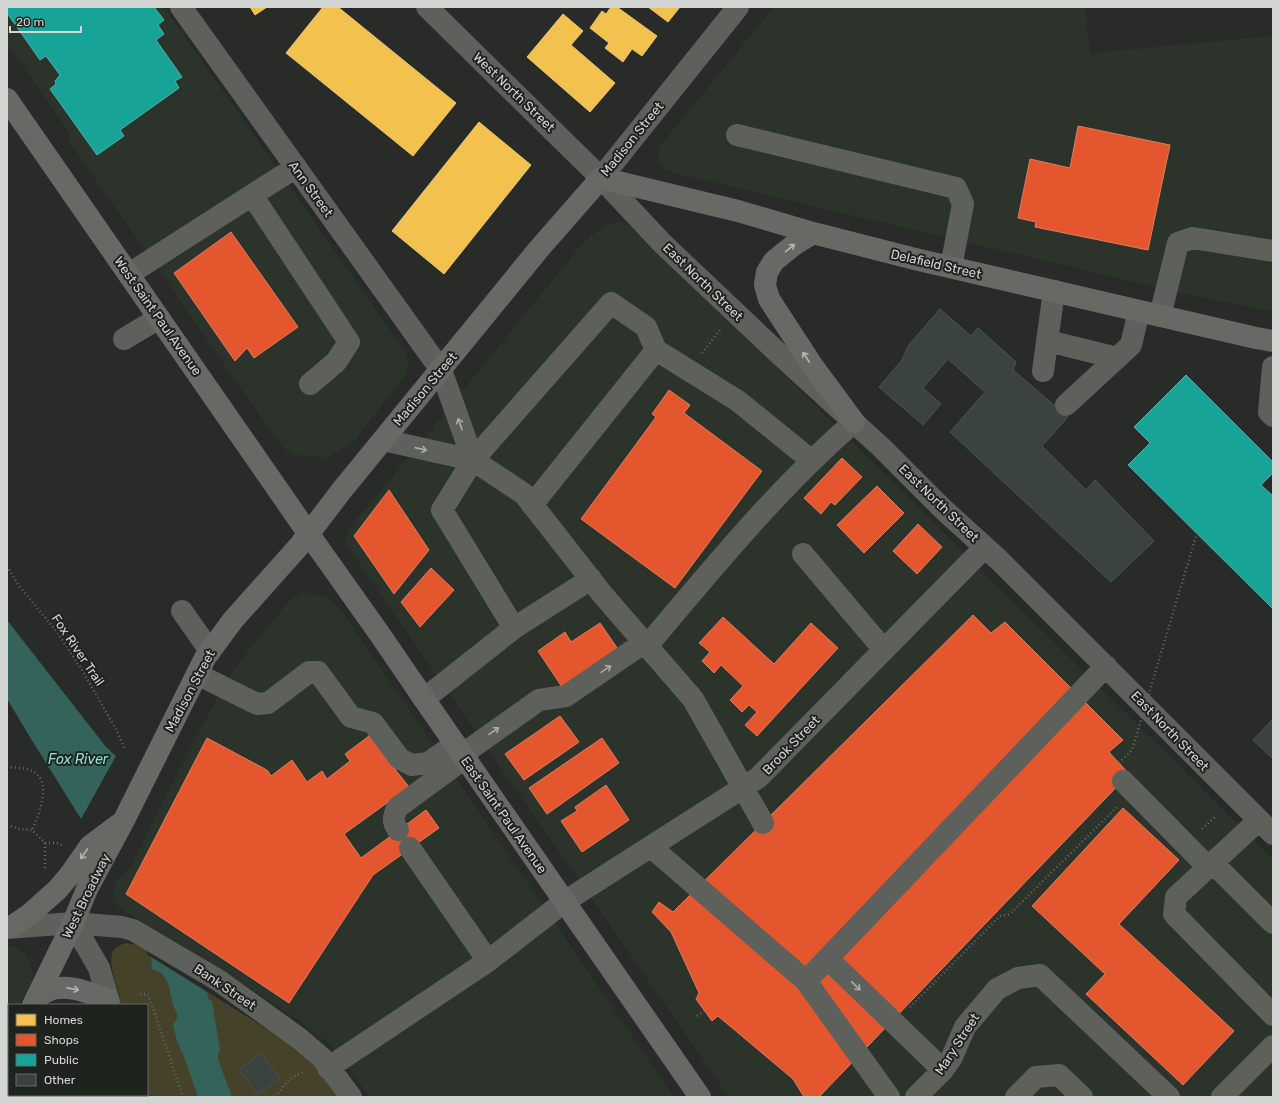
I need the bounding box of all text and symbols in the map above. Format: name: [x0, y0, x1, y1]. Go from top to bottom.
scale bar: [10, 8, 81, 34]
text: 20 m: [16, 15, 44, 29]
street label: West North Street: [470, 49, 558, 135]
street label: Madison Street: [597, 99, 667, 179]
street label: Ann Street: [286, 158, 336, 220]
street label: East North Street: [660, 240, 746, 324]
one-way arrow: [784, 244, 795, 253]
street label: Delafield Street: [889, 246, 983, 282]
street label: West Saint Paul Avenue: [111, 254, 205, 378]
street label: Madison Street: [390, 349, 460, 429]
one-way arrow: [802, 351, 810, 363]
one-way arrow: [455, 418, 463, 430]
one-way arrow: [414, 445, 427, 453]
street label: East North Street: [896, 461, 982, 545]
street label: Fox River Trail: [49, 611, 107, 689]
street label: Madison Street: [162, 647, 218, 735]
one-way arrow: [600, 665, 611, 673]
street label: East North Street: [1128, 688, 1212, 774]
street label: Brook Street: [759, 713, 823, 777]
one-way arrow: [488, 727, 499, 735]
water label: Fox River: [48, 751, 109, 768]
street label: East Saint Paul Avenue: [458, 754, 550, 876]
one-way arrow: [80, 848, 88, 859]
street label: West Broadway: [59, 851, 113, 941]
street label: Bank Street: [191, 961, 259, 1013]
one-way arrow: [851, 981, 861, 991]
one-way arrow: [66, 985, 79, 993]
legend: [8, 1004, 148, 1096]
street label: Mary Street: [932, 1011, 982, 1077]
text: Homes: [44, 1013, 83, 1027]
text: Shops: [44, 1033, 79, 1047]
text: Public: [44, 1053, 79, 1067]
text: Other: [44, 1073, 76, 1087]

